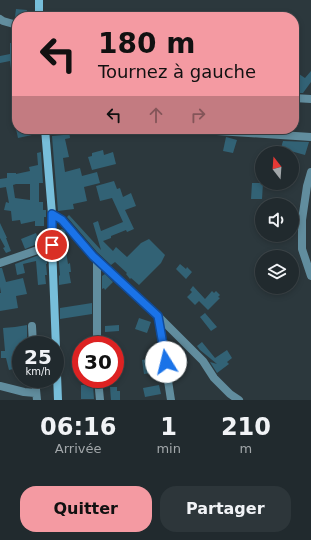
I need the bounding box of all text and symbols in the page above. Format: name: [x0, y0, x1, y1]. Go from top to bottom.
text: 180 m: [98, 27, 195, 60]
icon: left: [32, 28, 84, 80]
text: Tournez à gauche: [98, 61, 256, 82]
icon: left: [103, 104, 125, 126]
icon: ahead: [145, 104, 167, 126]
icon: right: [187, 104, 209, 126]
north arrow: [255, 146, 299, 190]
map controls: [255, 146, 299, 294]
button: sound: [255, 198, 299, 242]
pin: [35, 228, 69, 262]
icon: arrive: [41, 234, 63, 256]
button: layers: [255, 250, 299, 294]
speed limit sign: 30: [72, 336, 124, 388]
position arrow: [145, 341, 187, 383]
text: 25: [24, 345, 52, 369]
text: km/h: [25, 366, 51, 377]
text: 06:16: [40, 413, 116, 441]
text: 1: [160, 413, 177, 441]
text: 210: [221, 413, 271, 441]
text: Arrivée: [55, 441, 102, 456]
text: min: [156, 441, 181, 456]
text: m: [240, 441, 252, 456]
button: Quitter: [20, 486, 152, 532]
button: Partager: [160, 486, 291, 532]

